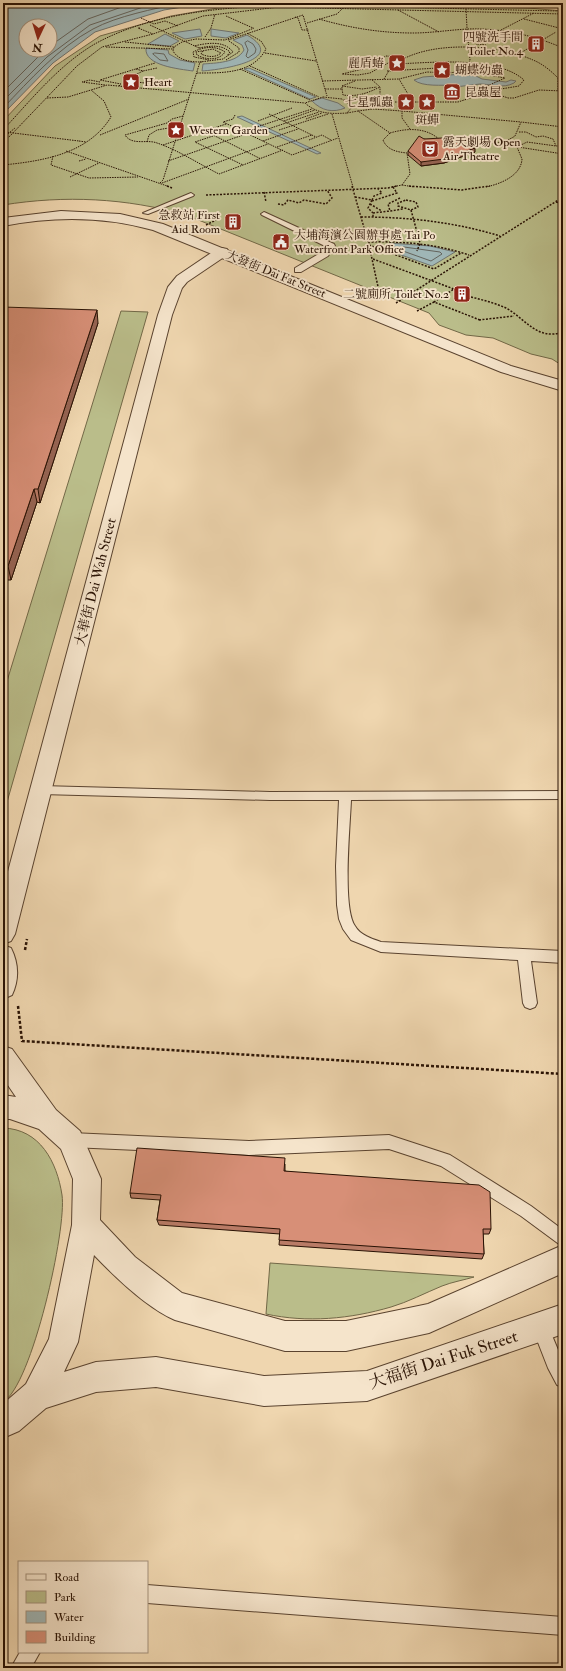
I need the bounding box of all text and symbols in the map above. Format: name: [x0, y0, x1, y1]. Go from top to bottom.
north arrow: [18, 18, 58, 58]
place label: 四號洗手間 Toilet No.4: [463, 30, 524, 59]
building icon: 四號洗手間 Toilet No.4: [526, 34, 546, 54]
text: N: [31, 41, 44, 54]
place icon: 麗盾蝽: [387, 53, 407, 73]
place label: 麗盾蝽: [348, 56, 384, 71]
place icon: 蝴蝶幼蟲: [432, 60, 452, 80]
place label: 蝴蝶幼蟲: [455, 63, 503, 78]
place icon: Heart: [121, 72, 141, 92]
place label: Heart: [144, 75, 172, 90]
museum icon: 昆蟲屋: [442, 82, 462, 102]
place label: 昆蟲屋: [465, 85, 501, 100]
place icon: 七星瓢蟲: [396, 92, 416, 112]
place icon: 斑蟬: [417, 92, 437, 112]
place label: 七星瓢蟲: [345, 95, 393, 110]
place label: 斑蟬: [415, 113, 439, 128]
place icon: Western Garden: [166, 120, 186, 140]
place label: Western Garden: [188, 123, 268, 138]
place label: 露天劇場 Open Air Theatre: [442, 135, 521, 164]
theatre icon: 露天劇場 Open Air Theatre: [420, 139, 440, 159]
place label: 急救站 First Aid Room: [158, 208, 221, 237]
building icon: 急救站 First Aid Room: [223, 212, 243, 232]
place label: 大埔海濱公園辦事處 Tai Po Waterfront Park Office: [293, 228, 435, 257]
public building icon: 大埔海濱公園辦事處 Tai Po Waterfront Park Office: [271, 232, 291, 252]
street label: 大發街 Dai Fat Street: [224, 248, 328, 301]
building icon: 二號廁所 Toilet No.2: [452, 284, 472, 304]
place label: 二號廁所 Toilet No.2: [343, 287, 449, 302]
street label: 大華街 Dai Wah Street: [71, 516, 120, 648]
street label: 大福街 Dai Fuk Street: [366, 1325, 521, 1393]
legend: [18, 1561, 148, 1653]
text: Road: [54, 1570, 79, 1585]
text: Park: [54, 1590, 76, 1605]
text: Water: [53, 1610, 84, 1625]
text: Building: [54, 1630, 97, 1645]

